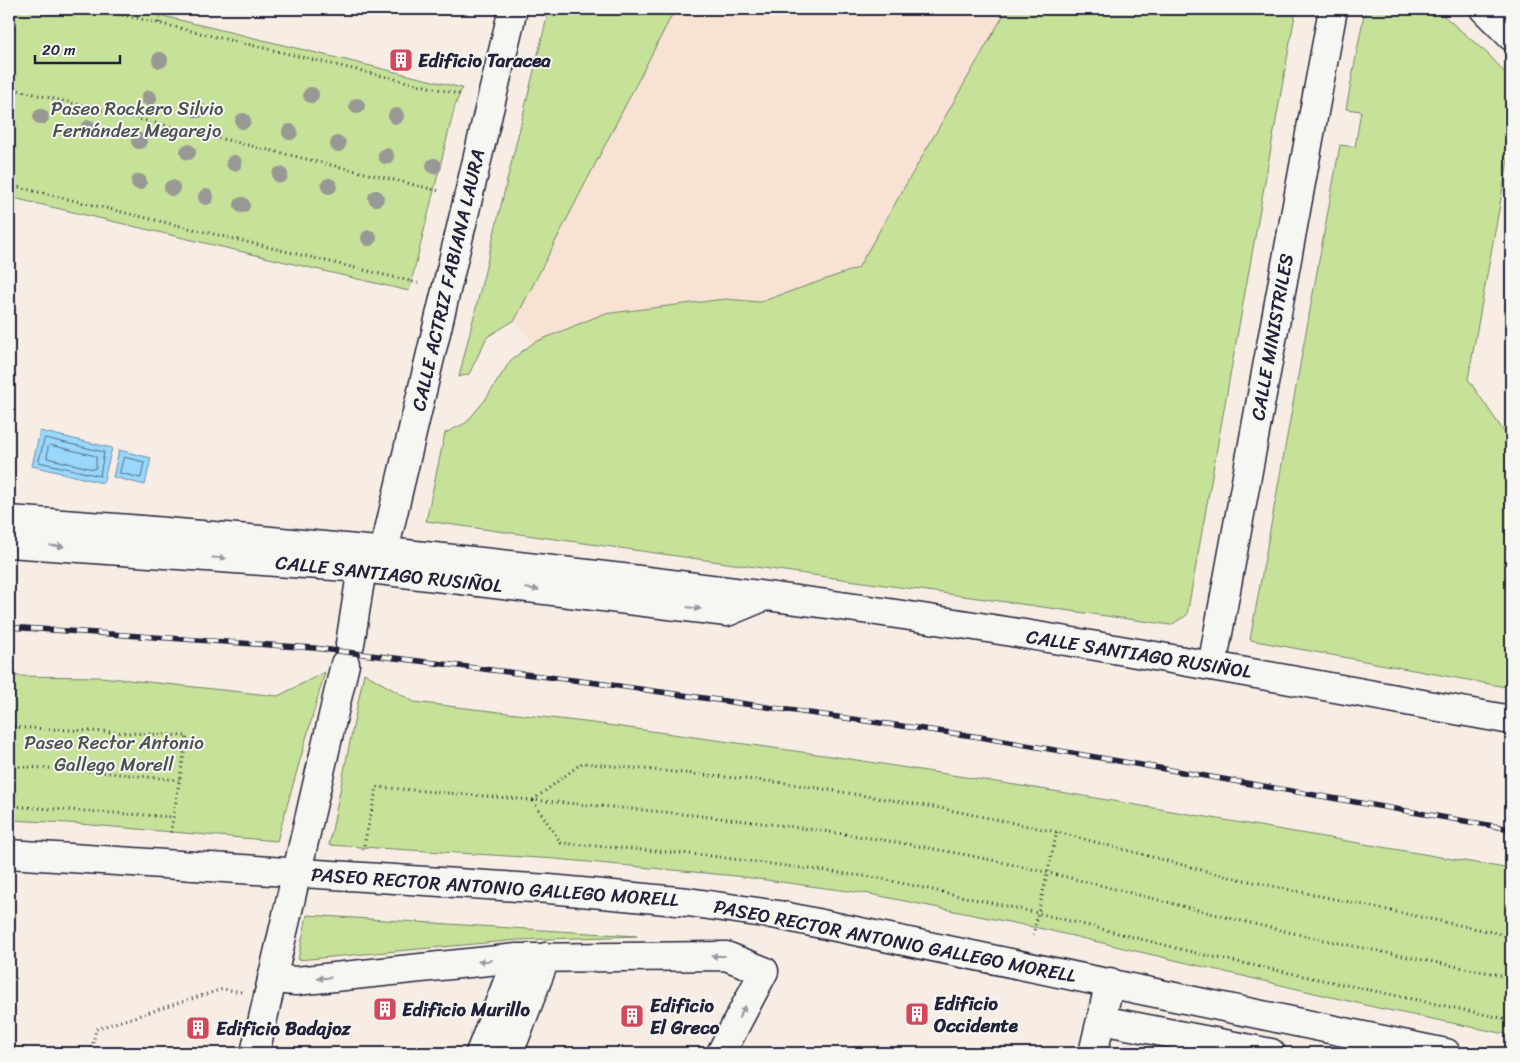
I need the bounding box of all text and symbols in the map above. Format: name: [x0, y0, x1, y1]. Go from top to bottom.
scale bar: [35, 32, 120, 64]
text: 20 m: [42, 37, 76, 63]
place label: Edificio Taracea: [418, 44, 551, 77]
building icon: Edificio Taracea: [388, 47, 414, 73]
park label: Paseo Rockero Silvio Fernández Megarejo: [51, 92, 223, 147]
street label: CALLE ACTRIZ FABIANA LAURA: [402, 146, 494, 414]
street label: CALLE MINISTRILES: [1241, 251, 1303, 423]
one-way arrow: [50, 543, 66, 551]
street label: CALLE SANTIAGO RUSIÑOL: [274, 546, 504, 602]
one-way arrow: [212, 554, 228, 562]
one-way arrow: [525, 585, 541, 593]
one-way arrow: [686, 604, 702, 612]
street label: CALLE SANTIAGO RUSIÑOL: [1024, 620, 1254, 688]
park label: Paseo Rector Antonio Gallego Morell: [24, 726, 204, 781]
street label: PASEO RECTOR ANTONIO GALLEGO MORELL: [310, 858, 680, 916]
street label: PASEO RECTOR ANTONIO GALLEGO MORELL: [711, 890, 1079, 992]
one-way arrow: [709, 952, 725, 960]
one-way arrow: [477, 957, 493, 965]
one-way arrow: [316, 974, 332, 982]
place label: Edificio Occidente: [934, 987, 1019, 1042]
place label: Edificio El Greco: [650, 989, 720, 1044]
place label: Edificio Murillo: [402, 993, 530, 1026]
building icon: Edificio Murillo: [372, 996, 398, 1022]
building icon: Edificio Occidente: [904, 1001, 930, 1027]
building icon: Edificio El Greco: [619, 1003, 645, 1029]
one-way arrow: [738, 1005, 746, 1020]
place label: Edificio Badajoz: [216, 1012, 352, 1045]
building icon: Edificio Badajoz: [185, 1015, 211, 1041]

